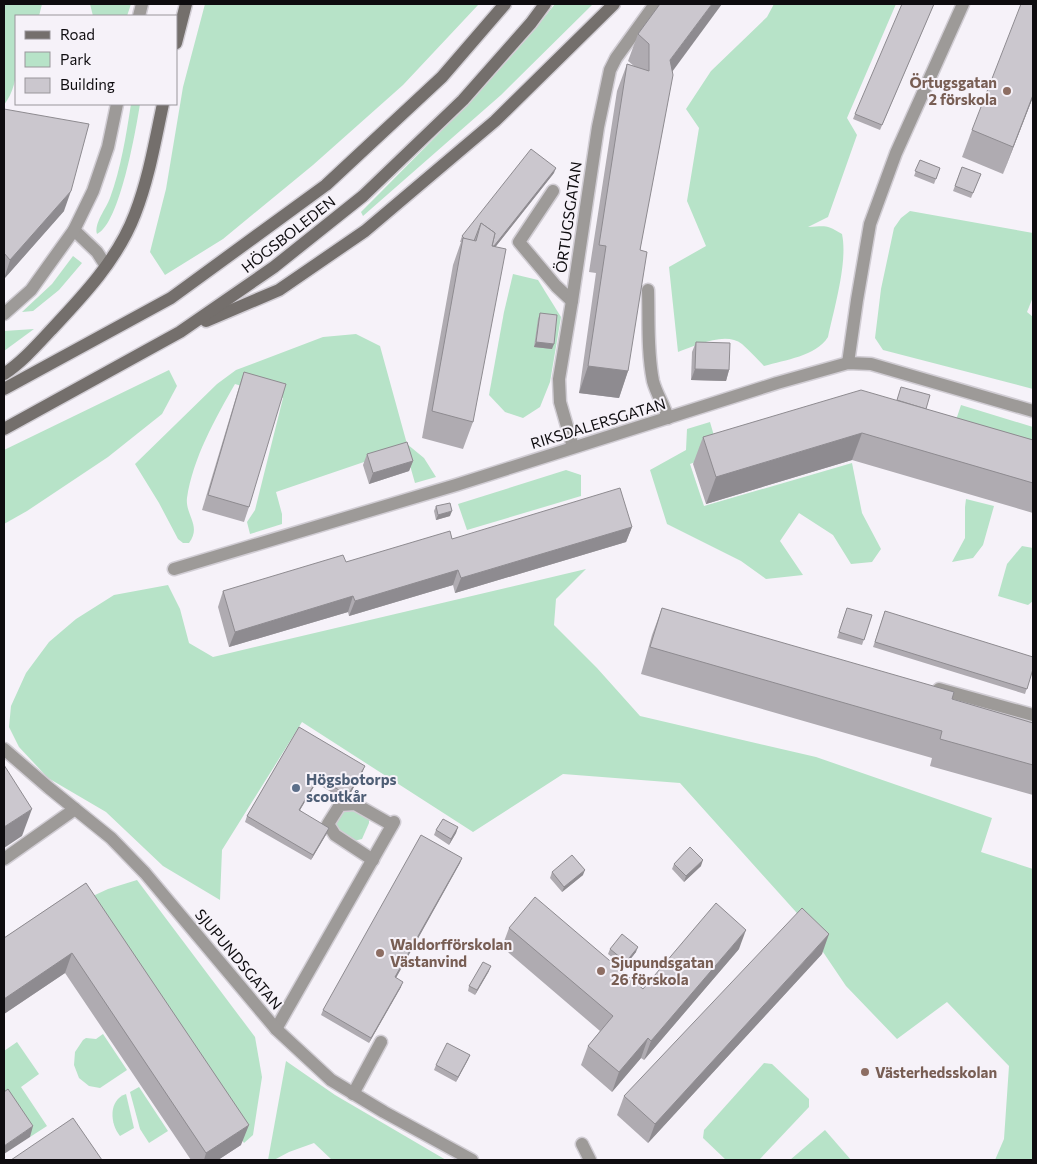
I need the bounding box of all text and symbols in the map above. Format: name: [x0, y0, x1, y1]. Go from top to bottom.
legend: [15, 15, 178, 105]
text: Road: [60, 25, 95, 43]
text: Park: [60, 50, 91, 68]
place label: Örtugsgatan 2 förskola: [909, 73, 997, 108]
text: Building: [60, 75, 115, 93]
marker: Örtugsgatan 2 förskola: [1001, 85, 1013, 97]
street label: ÖRTUGSGATAN: [551, 160, 585, 274]
street label: HÖGSBOLEDEN: [238, 192, 338, 276]
street label: RIKSDALERSGATAN: [528, 394, 668, 452]
place label: Högsbotorps scoutkår: [306, 770, 396, 805]
marker: Högsbotorps scoutkår: [290, 782, 302, 794]
street label: SJUPUNDSGATAN: [192, 905, 286, 1013]
place label: Waldorfförskolan Västanvind: [390, 935, 512, 970]
marker: Waldorfförskolan Västanvind: [374, 947, 386, 959]
place label: Sjupundsgatan 26 förskola: [611, 953, 714, 988]
marker: Sjupundsgatan 26 förskola: [595, 965, 607, 977]
place label: Västerhedsskolan: [875, 1063, 997, 1081]
marker: Västerhedsskolan: [859, 1066, 871, 1078]

